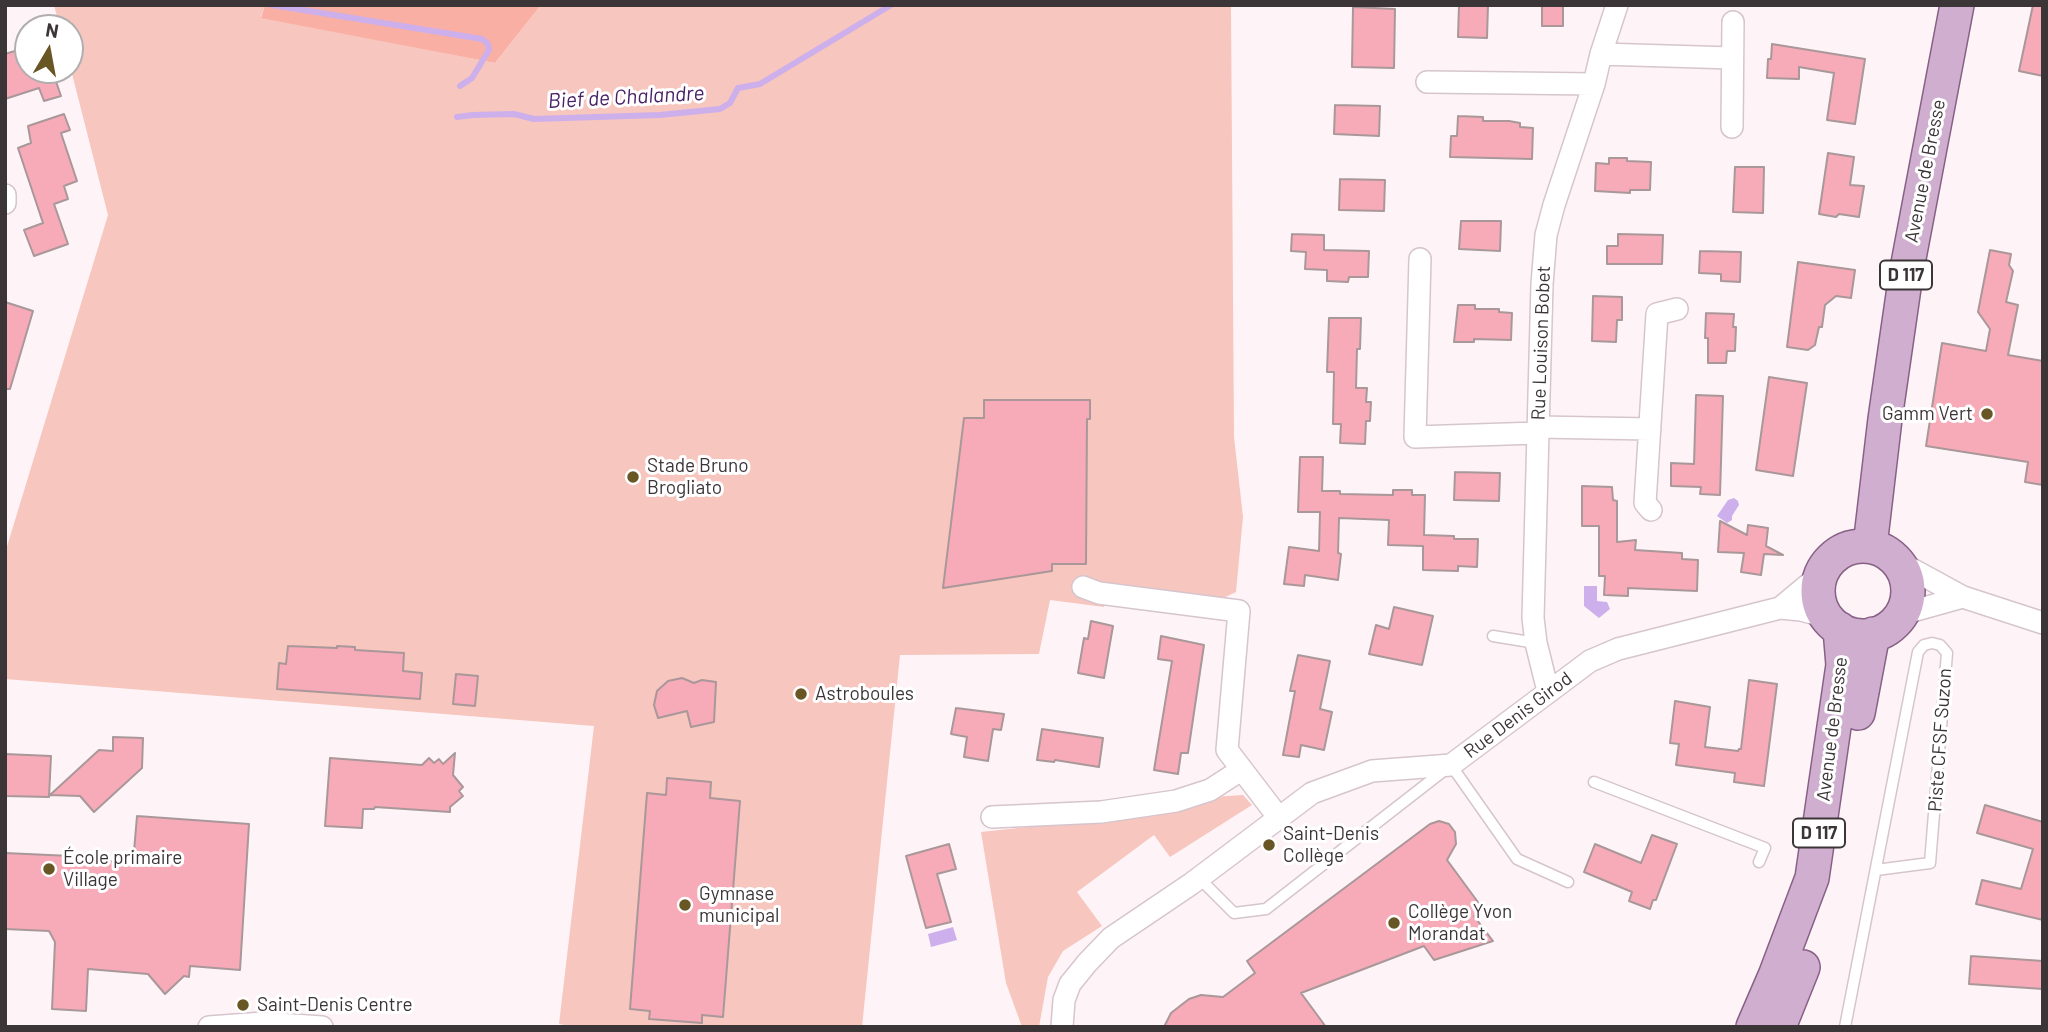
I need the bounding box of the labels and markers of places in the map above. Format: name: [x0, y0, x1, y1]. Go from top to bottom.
place label: Gamm Vert: [1882, 403, 1973, 425]
marker: Gamm Vert: [1979, 406, 1995, 422]
place label: Stade Bruno Brogliato: [647, 455, 748, 499]
marker: Stade Bruno Brogliato: [625, 469, 641, 485]
place label: Astroboules: [815, 683, 914, 705]
marker: Astroboules: [793, 686, 809, 702]
place label: Saint-Denis Collège: [1283, 823, 1379, 867]
marker: Saint-Denis Collège: [1261, 837, 1277, 853]
place label: École primaire Village: [63, 847, 182, 891]
marker: École primaire Village: [41, 861, 57, 877]
place label: Gymnase municipal: [699, 883, 779, 927]
marker: Gymnase municipal: [677, 897, 693, 913]
place label: Collège Yvon Morandat: [1408, 901, 1512, 945]
marker: Collège Yvon Morandat: [1386, 915, 1402, 931]
place label: Saint-Denis Centre: [257, 994, 413, 1016]
marker: Saint-Denis Centre: [235, 997, 251, 1013]

